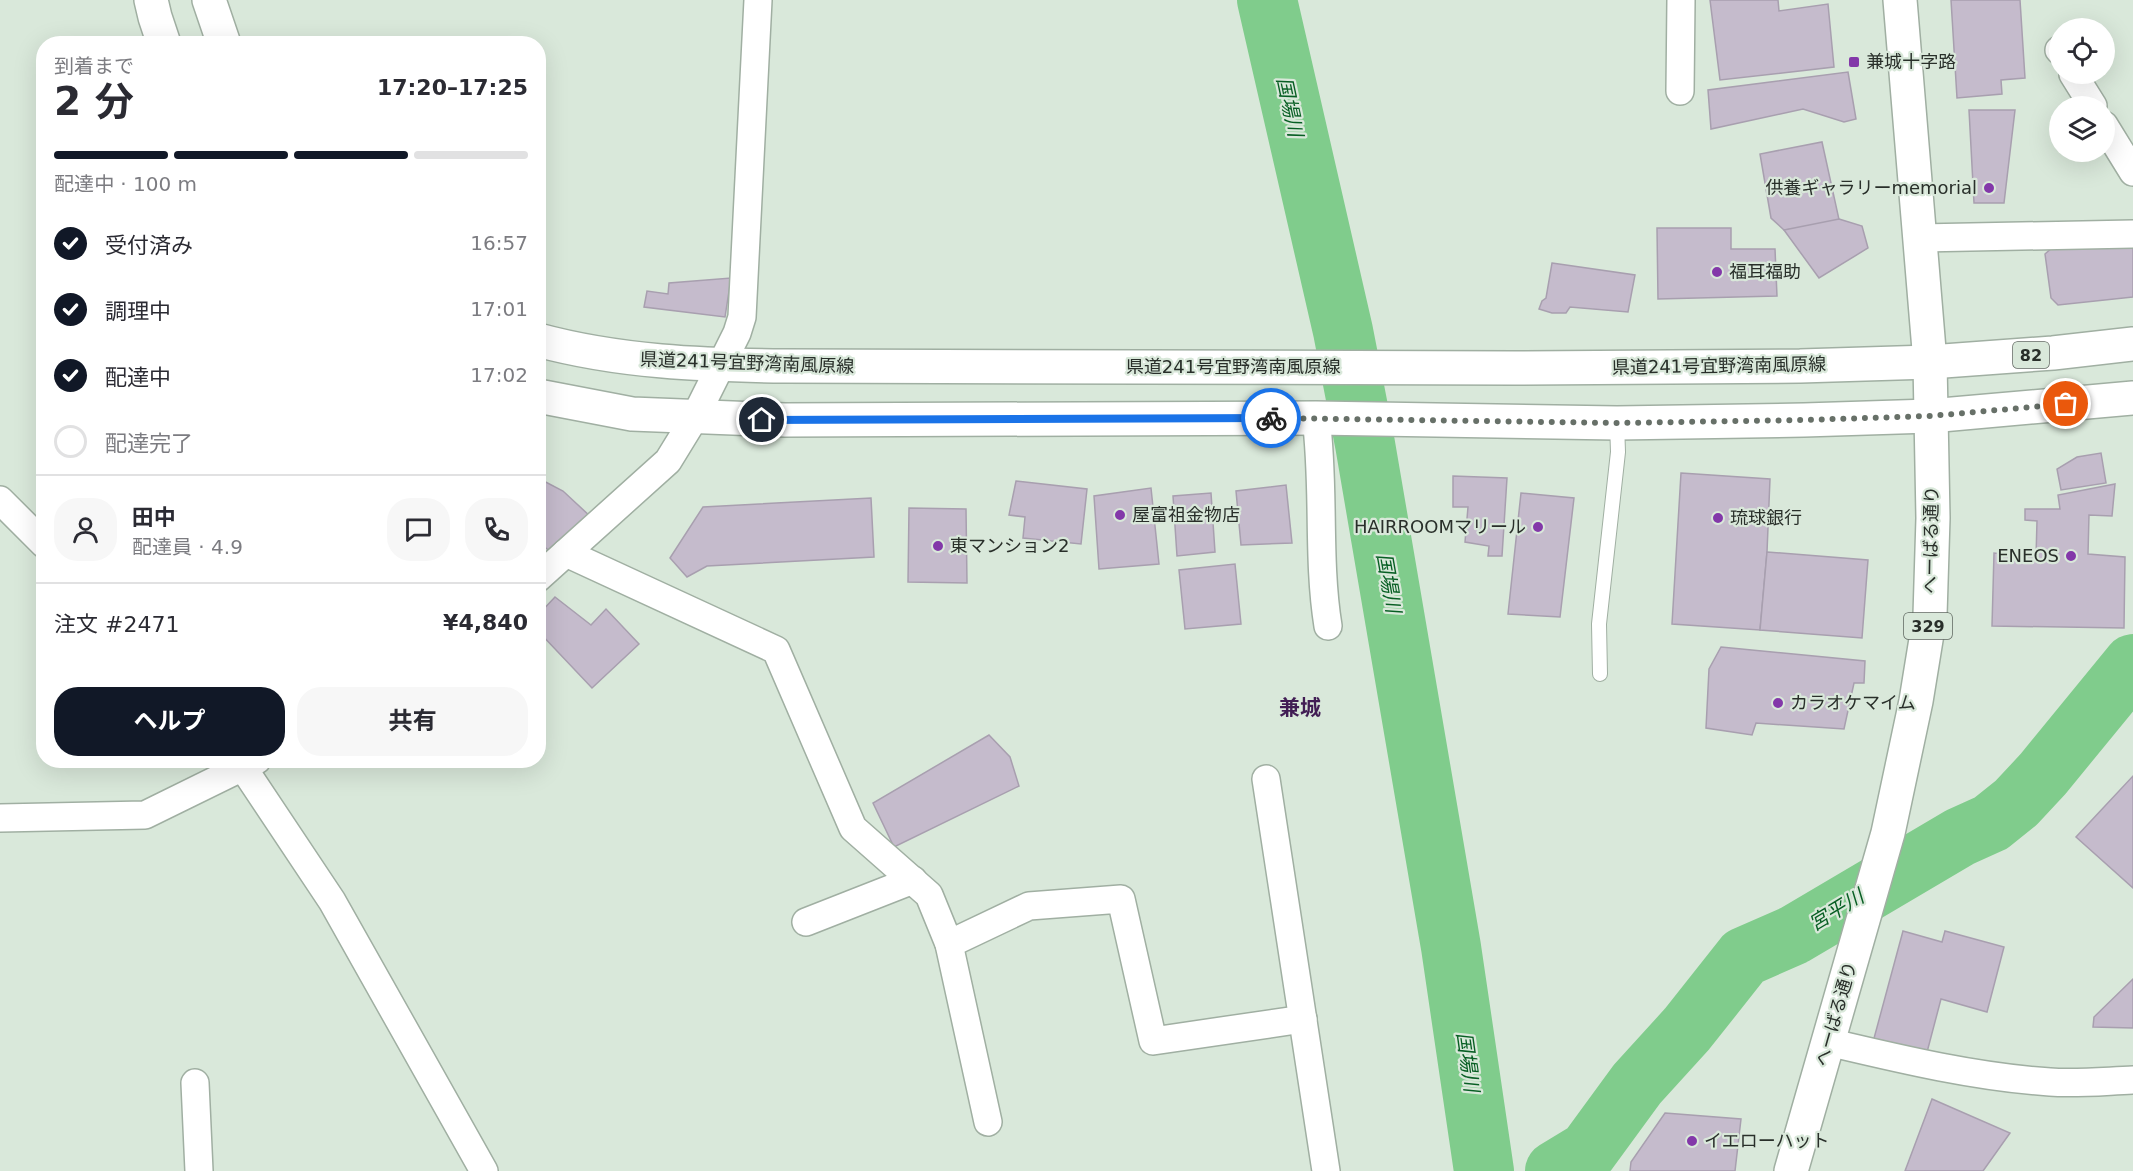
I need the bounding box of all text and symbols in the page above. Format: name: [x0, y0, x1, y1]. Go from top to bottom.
map controls: [2049, 18, 2115, 162]
button: locate: [2049, 18, 2115, 84]
place label: 兼城十字路: [1866, 51, 1956, 72]
text: 到着まで: [54, 54, 134, 78]
marker: 兼城十字路: [1847, 55, 1861, 69]
text: 17:20–17:25: [377, 75, 528, 100]
water label: 国場川: [1272, 75, 1308, 141]
text: 2 分: [54, 79, 134, 124]
button: layers: [2049, 96, 2115, 162]
text: 配達中 · 100 m: [54, 172, 197, 196]
place label: 供養ギャラリーmemorial: [1765, 177, 1977, 198]
marker: 供養ギャラリーmemorial: [1982, 181, 1996, 195]
icon: check: [54, 227, 87, 260]
text: 16:57: [470, 231, 528, 255]
text: 受付済み: [105, 233, 193, 258]
place label: 福耳福助: [1729, 261, 1801, 282]
marker: 福耳福助: [1710, 265, 1724, 279]
icon: check: [54, 293, 87, 326]
text: 17:01: [470, 297, 528, 321]
text: 調理中: [105, 299, 171, 324]
road number: 82: [2013, 342, 2049, 368]
street label: 県道241号宜野湾南風原線: [640, 348, 854, 377]
street label: 県道241号宜野湾南風原線: [1612, 353, 1826, 378]
street label: 県道241号宜野湾南風原線: [1126, 356, 1340, 377]
icon: check: [54, 359, 87, 392]
text: 17:02: [470, 363, 528, 387]
text: 配達中: [105, 365, 171, 390]
pin: [2040, 378, 2091, 429]
icon: bag: [2049, 387, 2082, 420]
courier: [1241, 388, 1301, 448]
pin: [736, 394, 787, 445]
icon: bike: [1255, 402, 1288, 435]
icon: home: [745, 403, 778, 436]
text: 配達完了: [105, 431, 193, 456]
street label: へーばる通り: [1919, 486, 1942, 594]
button: person: [54, 498, 117, 561]
button: chat: [387, 498, 450, 561]
button: phone: [465, 498, 528, 561]
place label: 屋富祖金物店: [1132, 504, 1240, 525]
text: 田中: [132, 505, 176, 530]
place label: 琉球銀行: [1730, 507, 1802, 528]
marker: 屋富祖金物店: [1113, 508, 1127, 522]
marker: 琉球銀行: [1711, 511, 1725, 525]
place label: HAIRROOMマリール: [1354, 516, 1526, 537]
marker: HAIRROOMマリール: [1531, 520, 1545, 534]
text: 配達員 · 4.9: [132, 535, 243, 559]
place label: 東マンション2: [950, 535, 1069, 556]
marker: 東マンション2: [931, 539, 945, 553]
place label: ENEOS: [1997, 545, 2059, 566]
marker: ENEOS: [2064, 549, 2078, 563]
water label: 国場川: [1372, 551, 1406, 617]
text: ¥4,840: [443, 610, 528, 635]
text: 注文 #2471: [54, 612, 179, 637]
road number: 329: [1904, 613, 1952, 639]
button: ヘルプ: [54, 687, 285, 756]
button: 共有: [297, 687, 528, 756]
place label: カラオケマイム: [1790, 692, 1916, 713]
district label: 兼城: [1279, 696, 1321, 720]
marker: カラオケマイム: [1771, 696, 1785, 710]
water label: 宮平川: [1804, 883, 1870, 936]
street label: へーばる通り: [1811, 959, 1860, 1069]
water label: 国場川: [1452, 1031, 1484, 1095]
place label: イエローハット: [1704, 1130, 1829, 1151]
marker: イエローハット: [1685, 1134, 1699, 1148]

